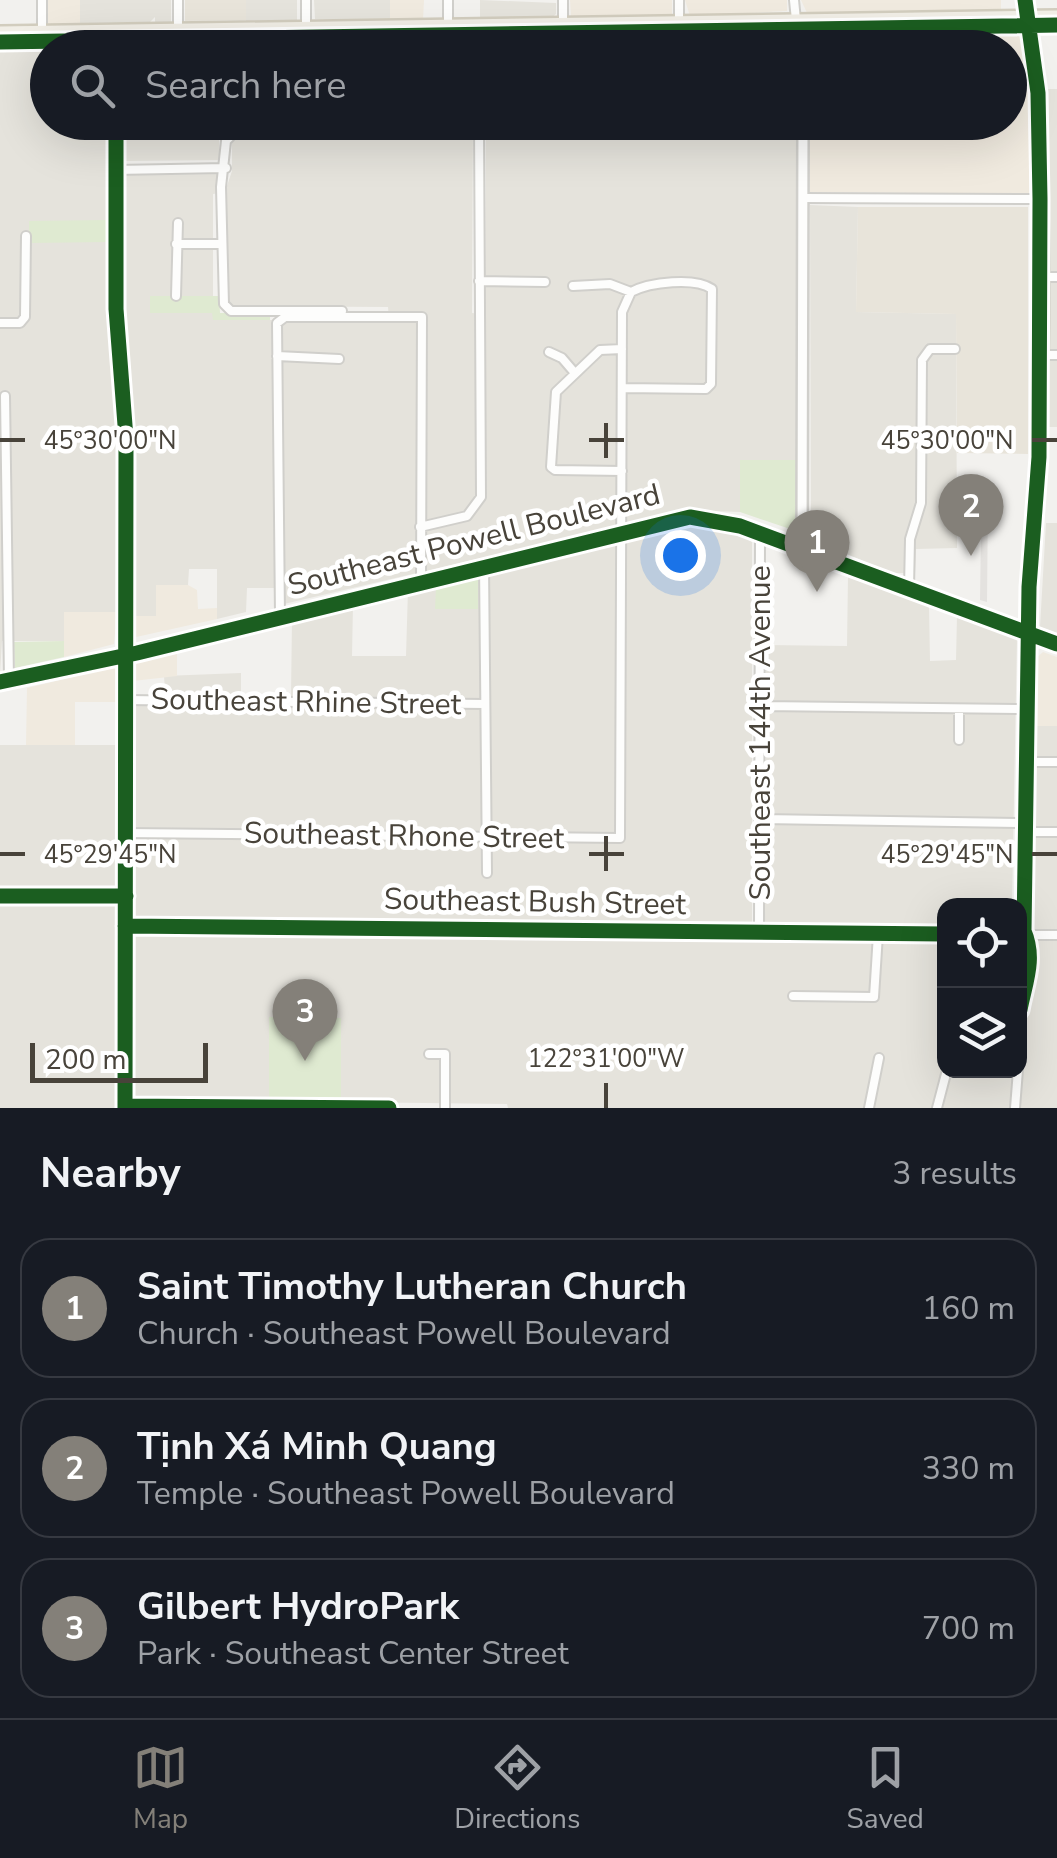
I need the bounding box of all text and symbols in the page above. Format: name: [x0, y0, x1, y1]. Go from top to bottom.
search box: [30, 30, 1027, 140]
icon: search: [65, 58, 120, 113]
text: Search here: [145, 60, 346, 111]
text: 45°30'00"N: [43, 424, 177, 458]
text: 45°30'00"N: [880, 424, 1014, 458]
street label: Southeast Powell Boulevard: [283, 474, 665, 606]
pin: 2: [938, 474, 1004, 556]
pin: 1: [784, 510, 850, 592]
your location: [655, 530, 706, 581]
street label: Southeast 144th Avenue: [740, 565, 781, 901]
street label: Southeast Rhine Street: [150, 679, 462, 725]
street label: Southeast Rhone Street: [244, 813, 565, 859]
text: 45°29'45"N: [43, 838, 177, 872]
text: 45°29'45"N: [880, 838, 1014, 872]
street label: Southeast Bush Street: [384, 879, 687, 925]
map controls: [937, 898, 1027, 1078]
button: locate: [937, 898, 1027, 988]
pin: 3: [272, 978, 338, 1061]
button: layers: [937, 988, 1027, 1078]
scale bar: [30, 1038, 208, 1082]
text: 200 m: [45, 1041, 127, 1079]
text: 122°31'00"W: [527, 1042, 685, 1076]
text: Nearby: [40, 1145, 181, 1202]
text: 3 results: [892, 1152, 1017, 1195]
text: Saint Timothy Lutheran Church: [137, 1261, 687, 1312]
text: 1: [65, 1287, 84, 1330]
text: 160 m: [922, 1287, 1015, 1330]
text: Church · Southeast Powell Boulevard: [137, 1312, 671, 1355]
text: Tịnh Xá Minh Quang: [137, 1421, 497, 1472]
text: 2: [65, 1447, 84, 1490]
text: 330 m: [922, 1447, 1015, 1490]
text: Temple · Southeast Powell Boulevard: [137, 1472, 675, 1515]
text: Gilbert HydroPark: [137, 1581, 459, 1632]
text: 3: [65, 1607, 84, 1650]
text: 700 m: [922, 1607, 1015, 1650]
text: Park · Southeast Center Street: [137, 1632, 569, 1675]
tab: Map: [133, 1740, 188, 1838]
tab: Directions: [454, 1740, 580, 1838]
tab: Saved: [847, 1740, 924, 1838]

